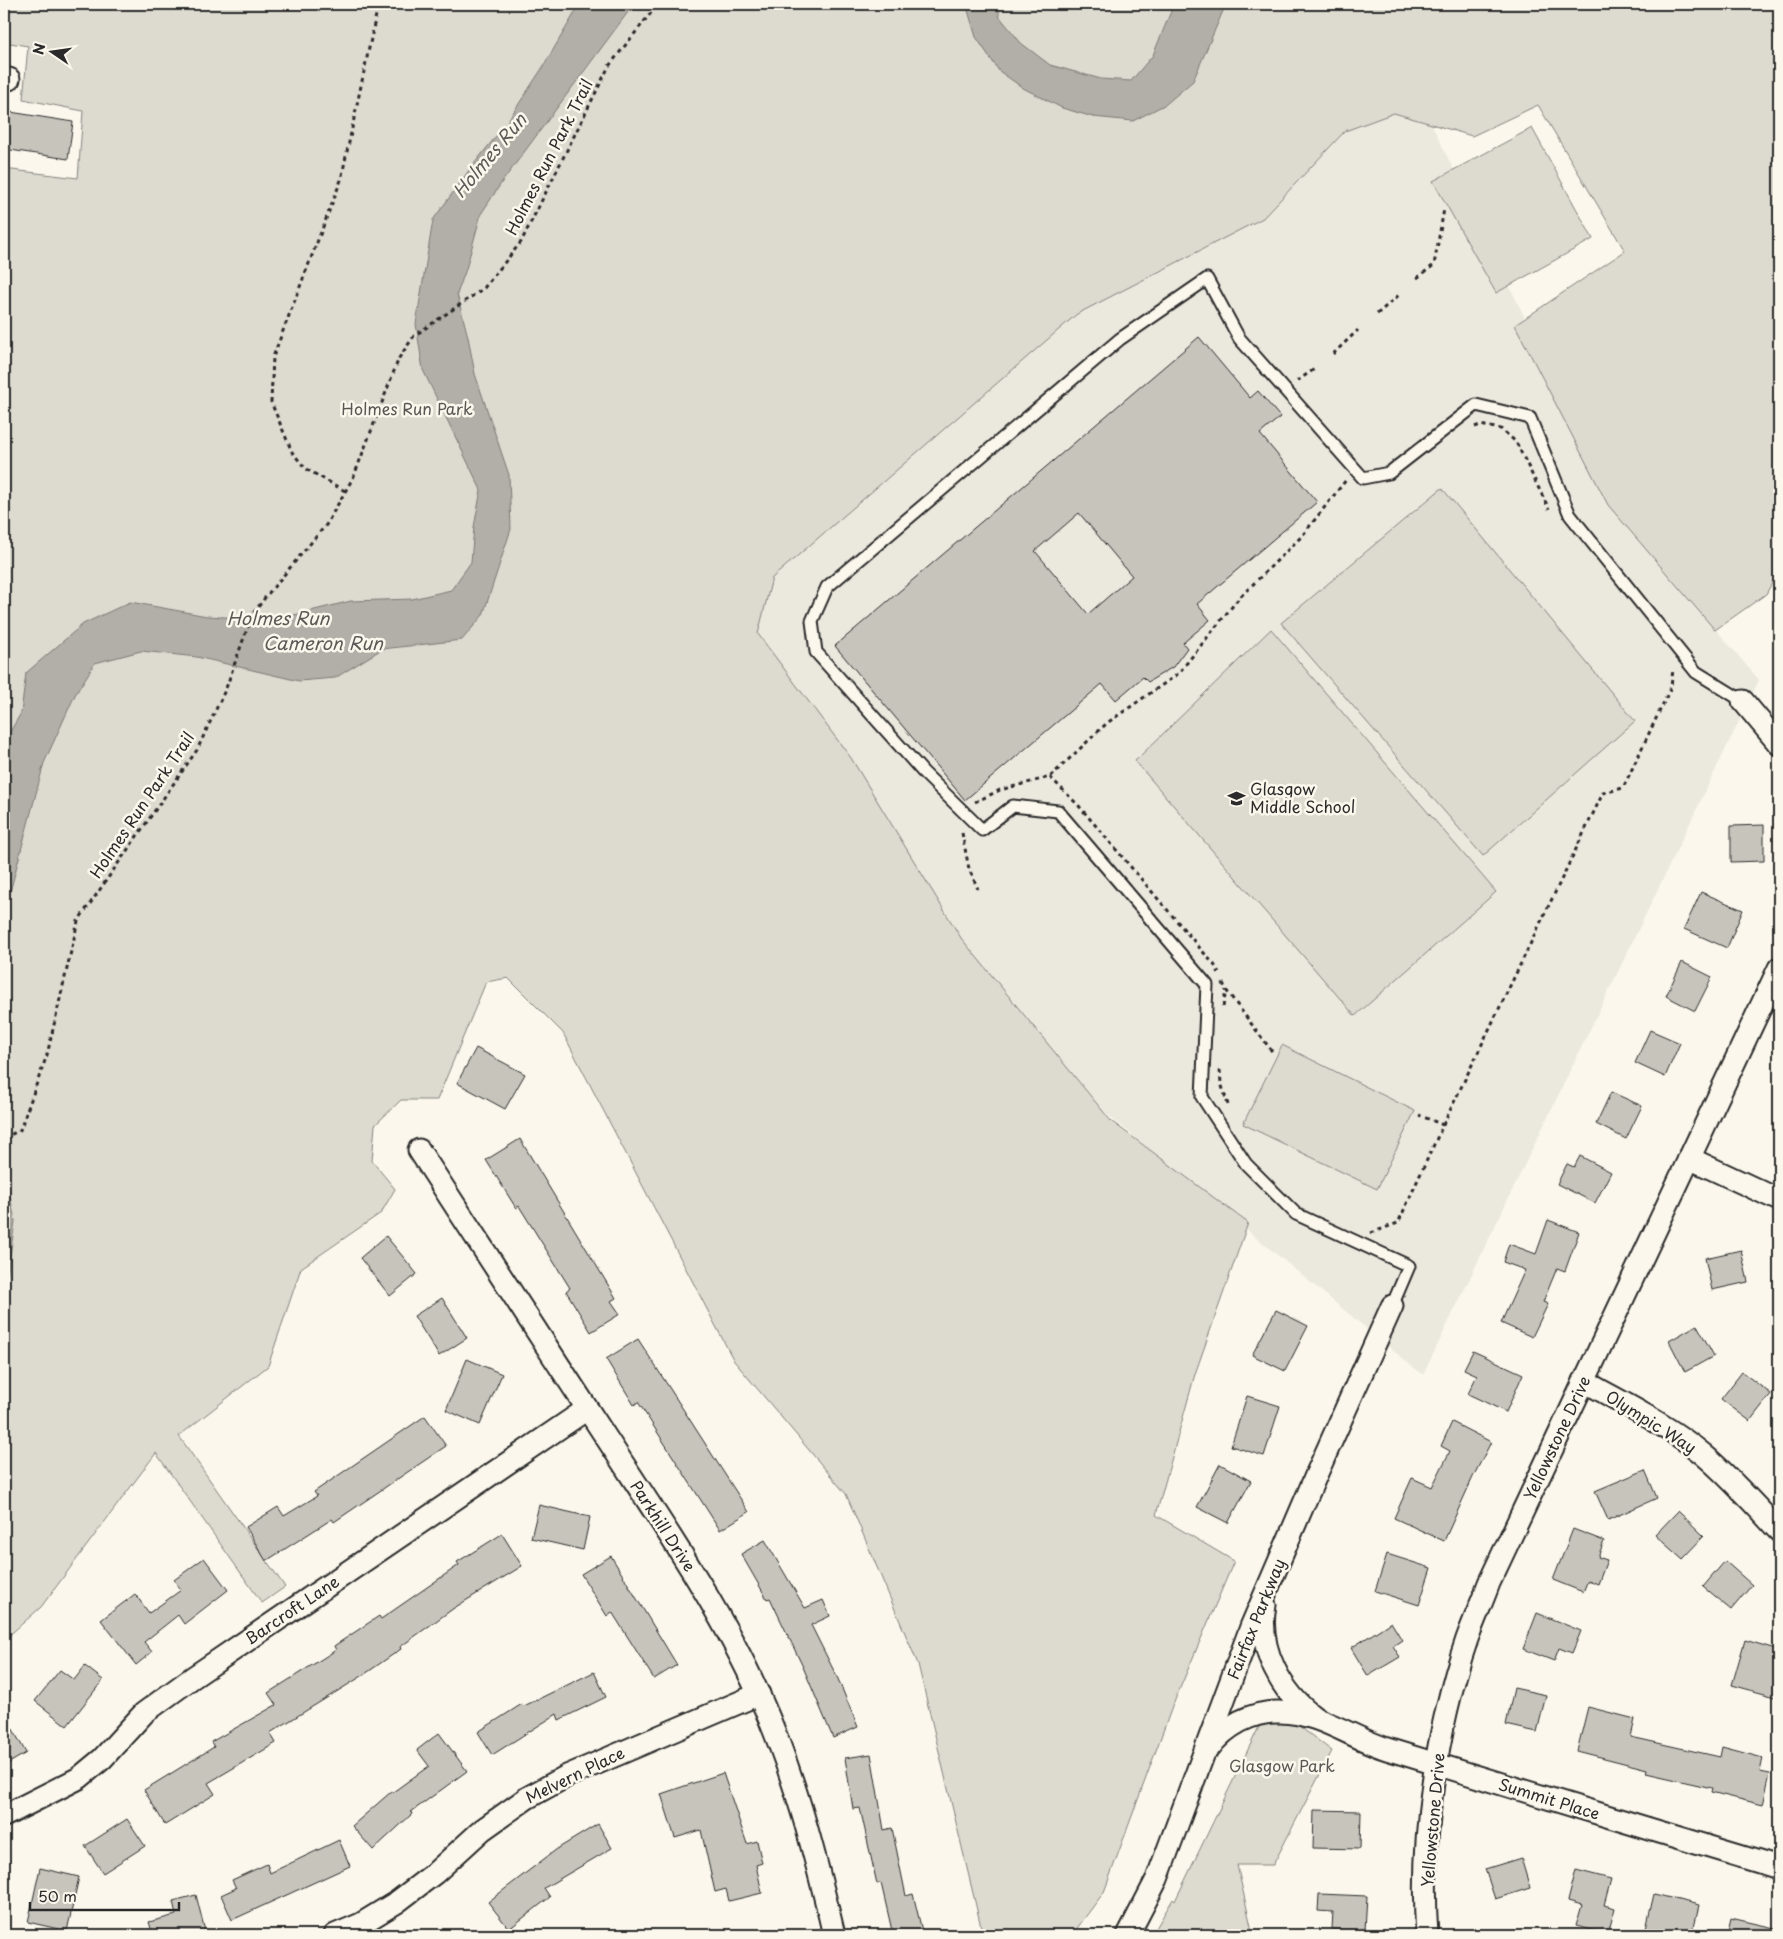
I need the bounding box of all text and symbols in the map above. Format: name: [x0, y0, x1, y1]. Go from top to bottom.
north arrow: [28, 28, 78, 78]
text: N: [27, 41, 50, 57]
street label: Holmes Run Park Trail: [498, 74, 598, 239]
water label: Holmes Run: [446, 106, 533, 203]
park label: Holmes Run Park: [341, 396, 473, 420]
water label: Holmes Run: [227, 604, 331, 631]
water label: Cameron Run: [263, 629, 384, 656]
street label: Holmes Run Park Trail: [83, 726, 199, 883]
place label: Glasgow Middle School: [1250, 776, 1355, 818]
school or university icon: Glasgow Middle School: [1226, 788, 1246, 808]
street label: Yellowstone Drive: [1517, 1372, 1595, 1504]
street label: Olympic Way: [1602, 1384, 1701, 1459]
street label: Parkhill Drive: [625, 1475, 702, 1576]
street label: Fairfax Parkway: [1220, 1555, 1290, 1683]
street label: Barcroft Lane: [239, 1569, 343, 1650]
street label: Melvern Place: [521, 1740, 628, 1808]
street label: Yellowstone Drive: [1414, 1752, 1450, 1888]
park label: Glasgow Park: [1229, 1753, 1335, 1777]
street label: Summit Place: [1496, 1771, 1603, 1825]
scale bar: [30, 1879, 179, 1911]
text: 50 m: [38, 1884, 77, 1907]

